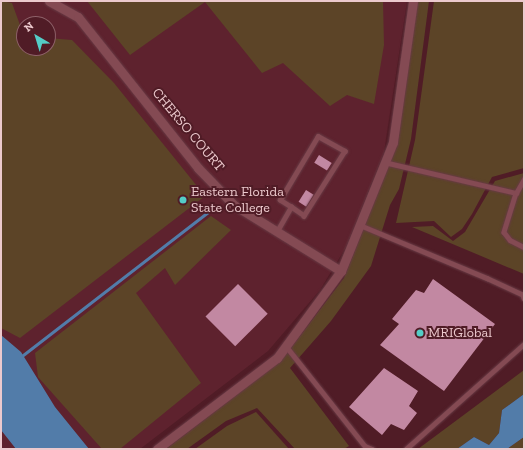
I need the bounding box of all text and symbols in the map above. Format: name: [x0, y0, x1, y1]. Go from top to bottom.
north arrow: [16, 16, 56, 56]
text: N: [22, 19, 36, 35]
street label: CHERSO COURT: [148, 85, 228, 175]
place label: Eastern Florida State College: [191, 184, 284, 216]
marker: Eastern Florida State College: [178, 195, 188, 205]
place label: MRIGlobal: [428, 325, 492, 341]
marker: MRIGlobal: [415, 328, 425, 338]

